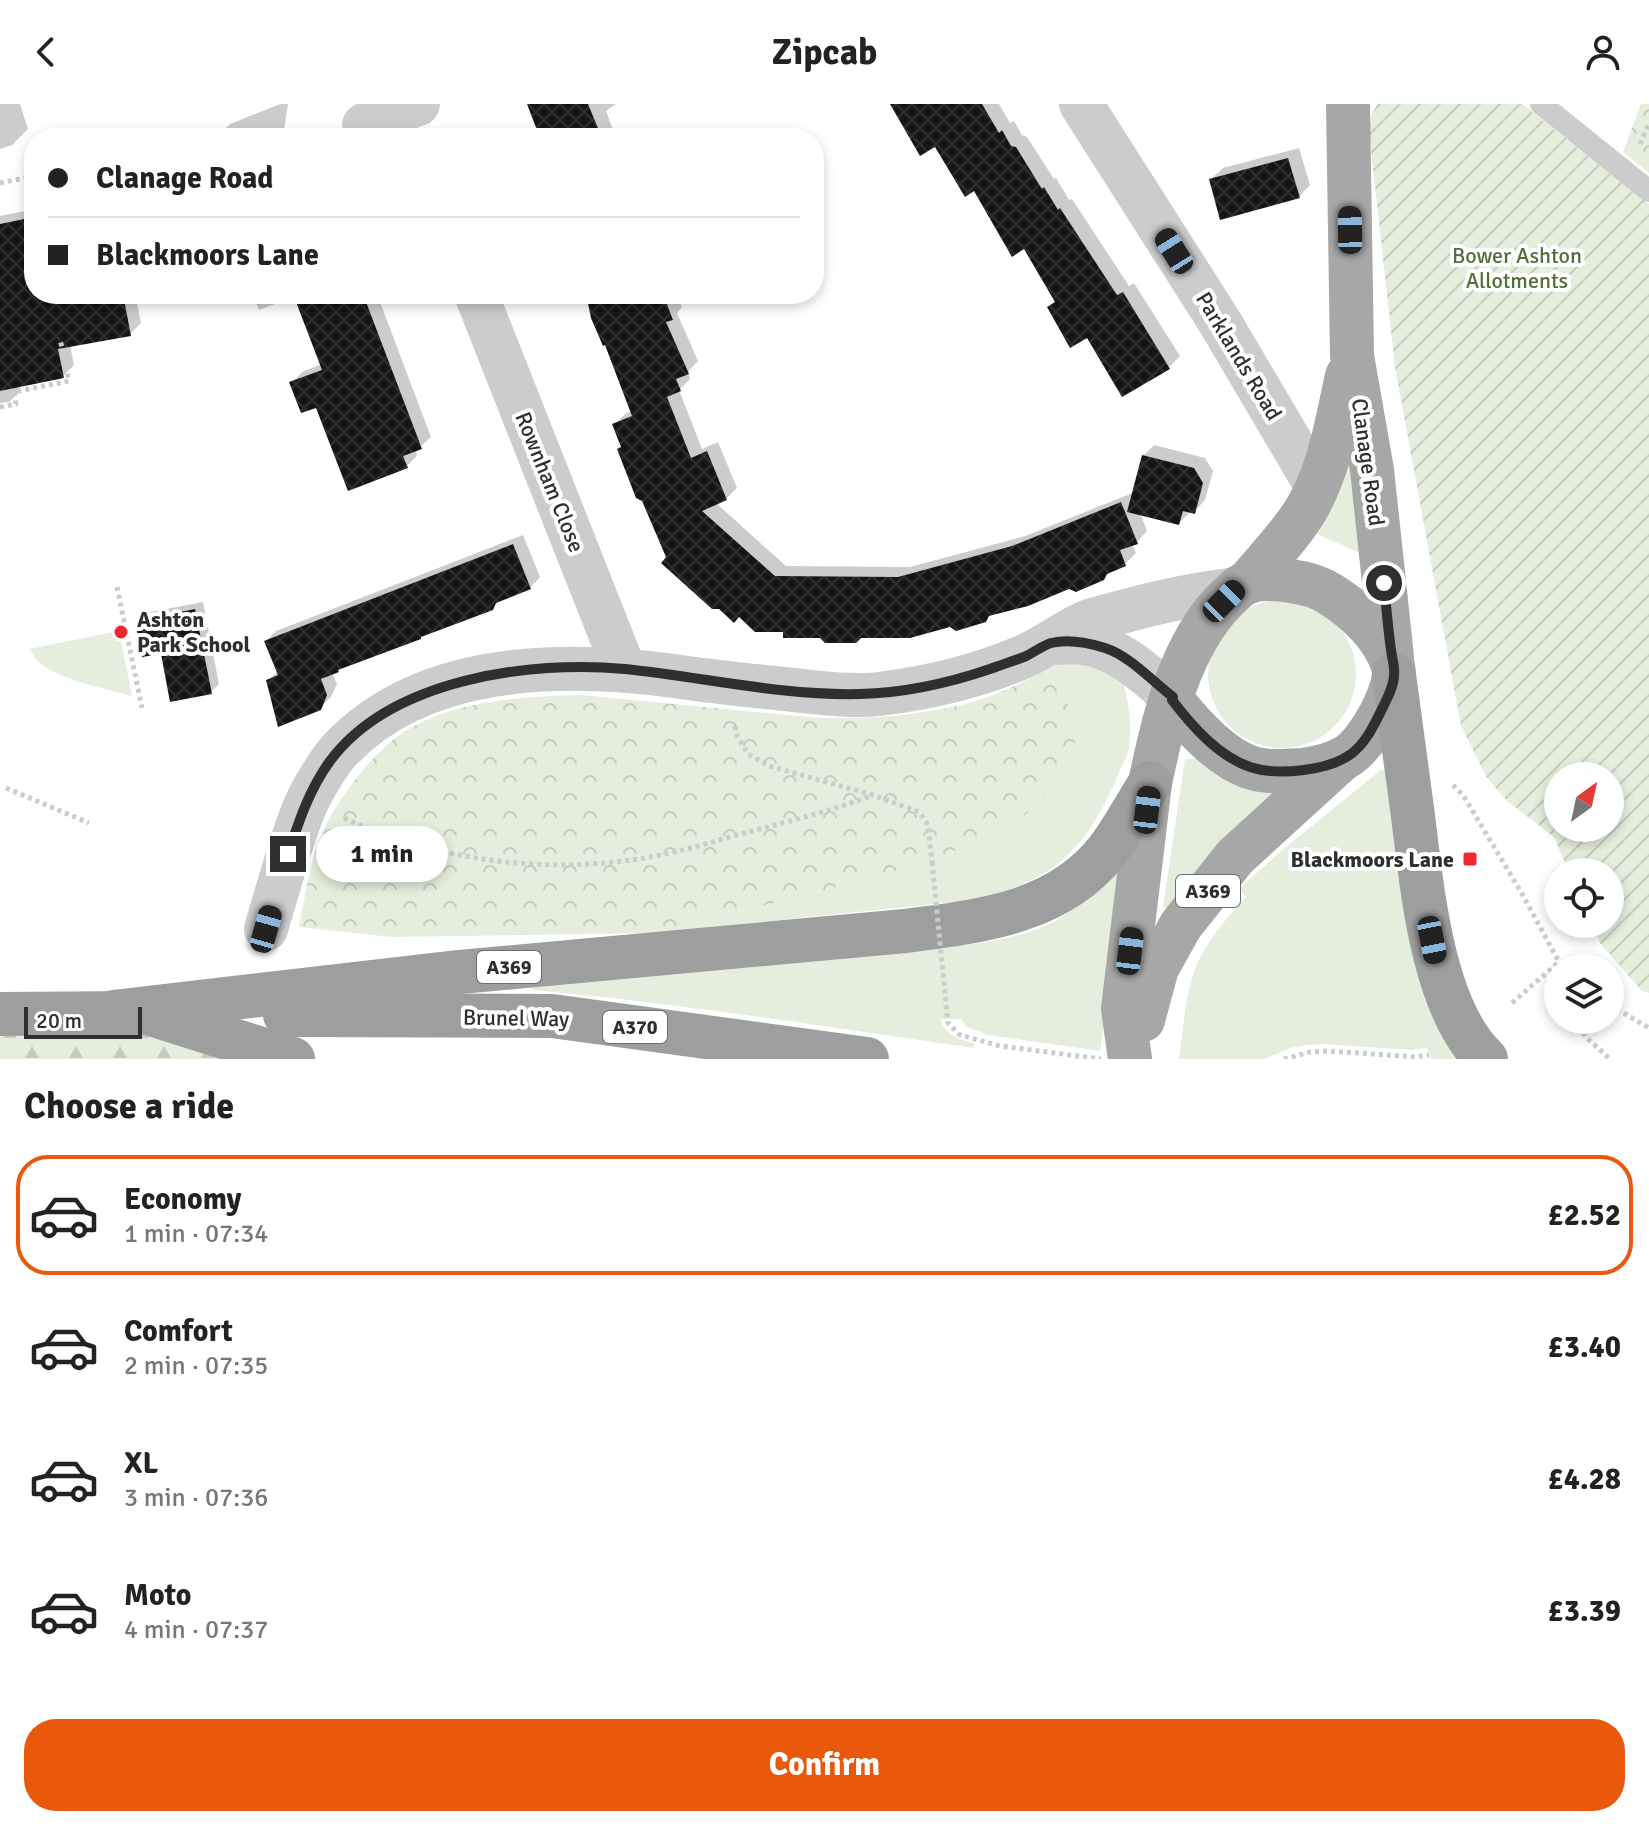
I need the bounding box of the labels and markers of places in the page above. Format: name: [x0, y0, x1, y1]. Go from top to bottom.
place label: Ashton Park School: [137, 606, 250, 658]
marker: Ashton Park School: [112, 623, 130, 641]
place label: Blackmoors Lane: [1291, 846, 1454, 873]
marker: Blackmoors Lane: [1461, 850, 1479, 868]

